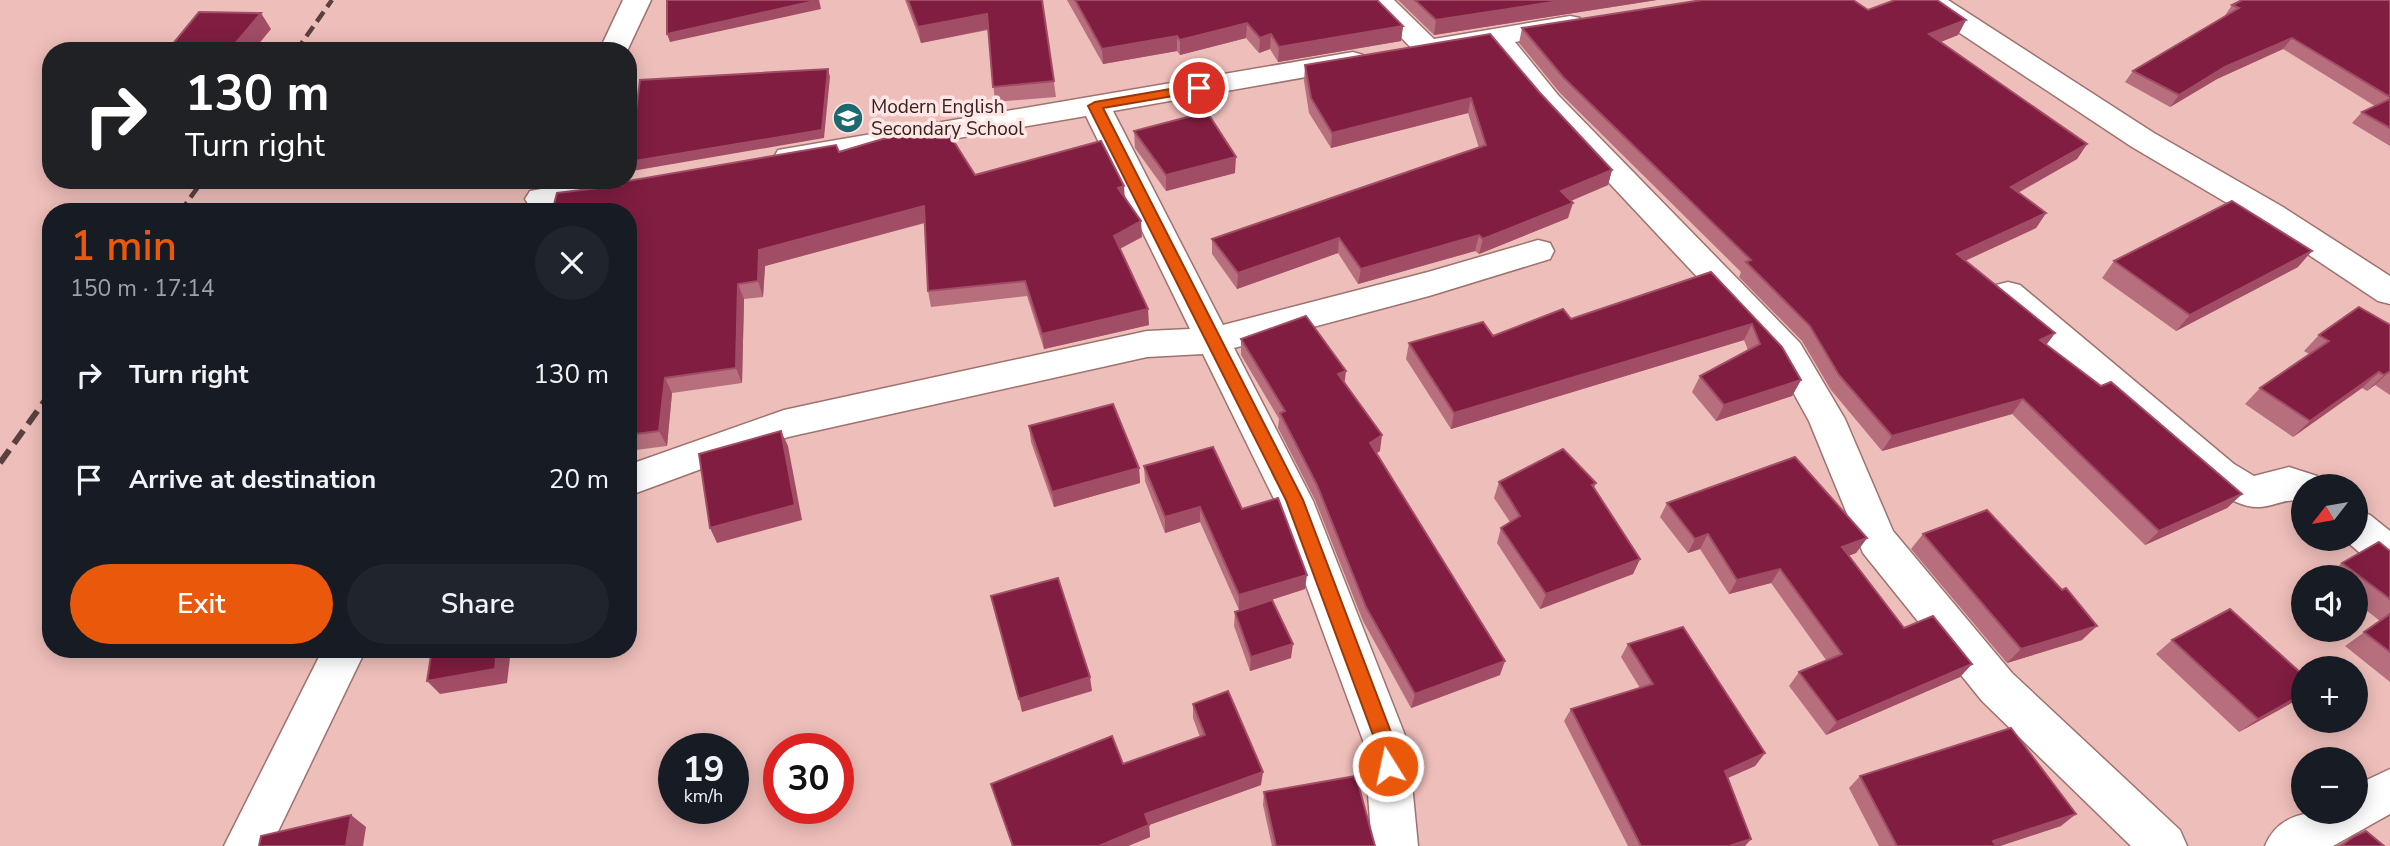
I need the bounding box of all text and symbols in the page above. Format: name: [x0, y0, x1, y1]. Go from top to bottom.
pin: [1169, 58, 1229, 118]
text: 130 m: [185, 60, 329, 127]
icon: arrive: [1180, 69, 1218, 107]
icon: right: [70, 70, 161, 161]
place label: Modern English Secondary School: [871, 94, 1024, 142]
school or university icon: Modern English Secondary School: [831, 101, 865, 135]
text: Turn right: [185, 124, 325, 167]
text: 1 min: [70, 218, 177, 275]
button: close: [535, 226, 609, 300]
text: 150 m · 17:14: [70, 273, 215, 304]
icon: right: [70, 356, 108, 394]
text: Turn right: [129, 357, 248, 392]
text: 130 m: [533, 357, 609, 392]
icon: arrive: [70, 461, 108, 499]
text: Arrive at destination: [129, 462, 376, 497]
text: 20 m: [549, 462, 609, 497]
north arrow: [2291, 474, 2368, 551]
map controls: [2291, 474, 2368, 824]
button: Exit: [70, 564, 333, 644]
button: Share: [347, 564, 609, 644]
button: sound: [2291, 565, 2368, 642]
button: +: [2291, 656, 2368, 733]
position arrow: [1351, 729, 1425, 803]
speed limit sign: 30: [763, 733, 854, 824]
text: 19: [682, 746, 725, 793]
button: −: [2291, 747, 2368, 824]
text: km/h: [684, 784, 723, 808]

